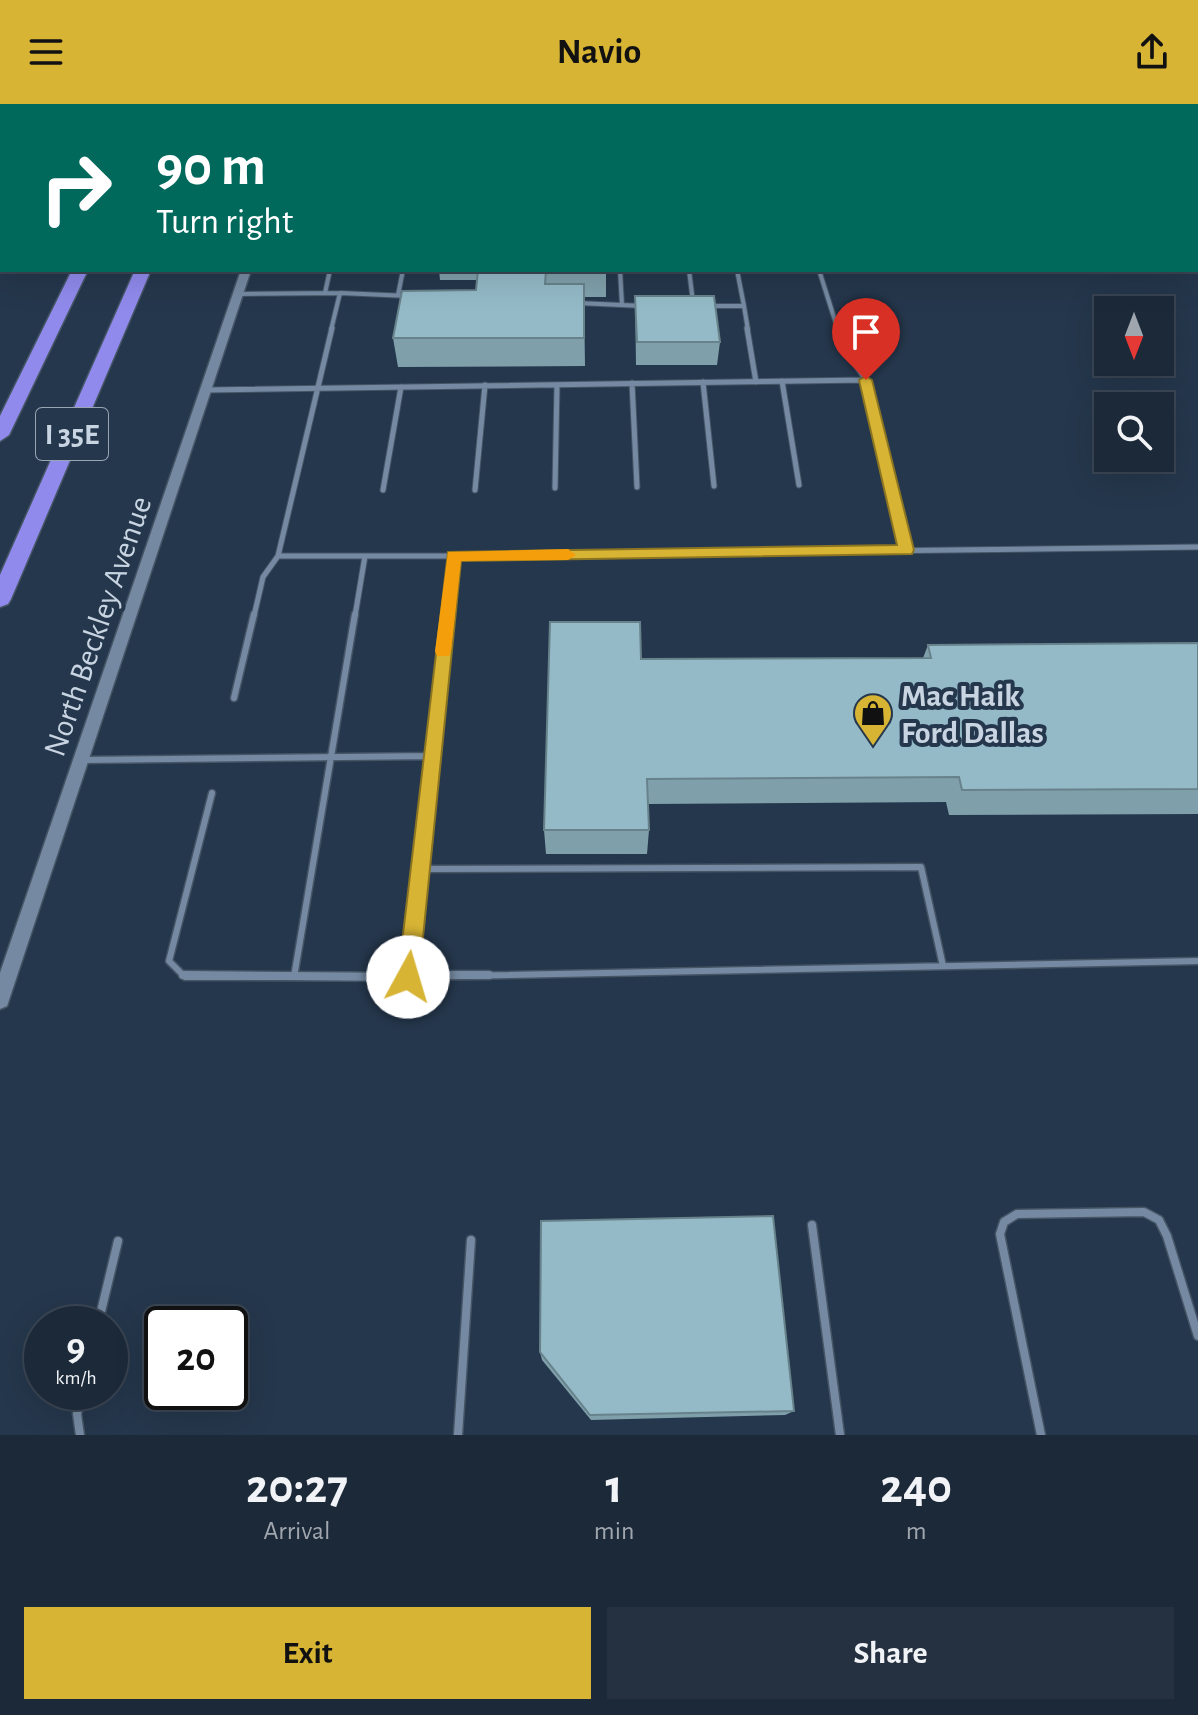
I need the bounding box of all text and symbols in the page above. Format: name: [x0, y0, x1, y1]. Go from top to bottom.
icon: menu: [24, 30, 68, 74]
icon: share: [1130, 30, 1174, 74]
text: Navio: [557, 34, 641, 70]
icon: right: [24, 136, 128, 240]
text: 90 m: [156, 139, 266, 195]
text: Turn right: [156, 204, 293, 240]
north arrow: [1094, 296, 1174, 376]
map controls: [1094, 296, 1174, 472]
pin: [832, 298, 900, 380]
icon: arrive: [844, 310, 888, 354]
button: search: [1094, 392, 1174, 472]
road number: I 35E: [36, 408, 108, 460]
street label: North Beckley Avenue: [38, 492, 157, 760]
place label: Mac Haik Ford Dallas: [901, 680, 1044, 749]
shop icon: Mac Haik Ford Dallas: [852, 692, 894, 747]
position arrow: [366, 935, 450, 1019]
speed limit sign: 20: [144, 1306, 248, 1410]
text: 9: [66, 1328, 86, 1368]
text: km/h: [55, 1368, 97, 1388]
text: 20:27: [246, 1464, 348, 1512]
text: 1: [605, 1464, 623, 1512]
text: 240: [880, 1464, 952, 1512]
text: Arrival: [263, 1518, 330, 1544]
text: min: [594, 1518, 634, 1544]
text: m: [906, 1518, 927, 1544]
button: Exit: [24, 1607, 591, 1699]
button: Share: [607, 1607, 1174, 1699]

